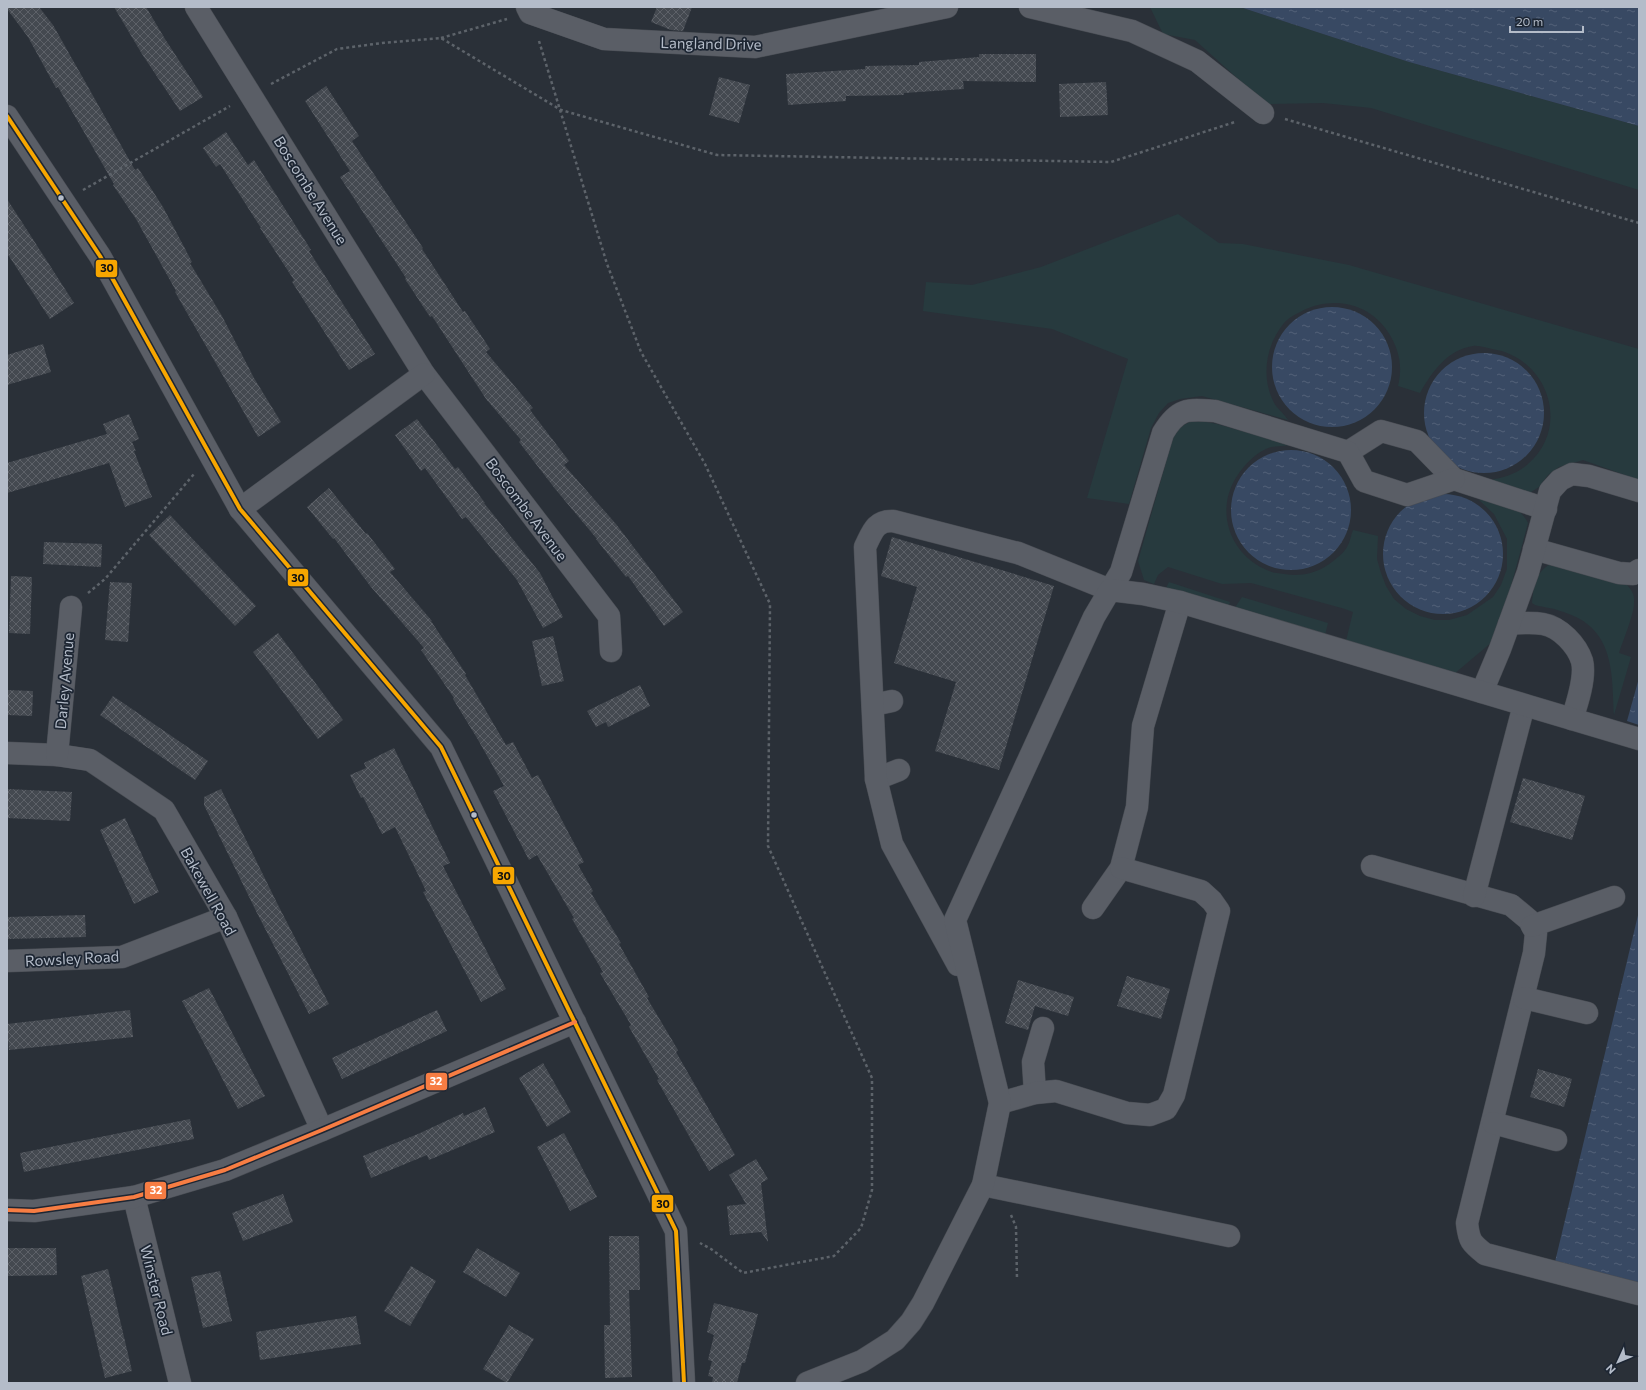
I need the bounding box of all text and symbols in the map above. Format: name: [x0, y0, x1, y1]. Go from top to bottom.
scale bar: [1510, 8, 1583, 34]
text: 20 m: [1516, 14, 1543, 28]
street label: Langland Drive: [660, 33, 762, 53]
street label: Boscombe Avenue: [270, 132, 352, 248]
unlabelled marker: [56, 193, 66, 203]
line badge: 30: [95, 259, 118, 278]
text: 30: [100, 261, 114, 274]
street label: Boscombe Avenue: [482, 454, 572, 564]
line badge: 30: [287, 568, 309, 587]
text: 30: [291, 571, 305, 584]
street label: Darley Avenue: [51, 632, 77, 730]
unlabelled marker: [469, 810, 479, 820]
street label: Bakewell Road: [177, 844, 241, 938]
line badge: 30: [492, 866, 515, 885]
text: 30: [497, 869, 511, 882]
street label: Rowsley Road: [24, 947, 120, 969]
line badge: 32: [425, 1072, 448, 1091]
text: 32: [430, 1074, 442, 1087]
line badge: 32: [144, 1181, 167, 1200]
text: 32: [150, 1183, 162, 1196]
line badge: 30: [651, 1194, 674, 1213]
text: 30: [656, 1197, 670, 1210]
street label: Winster Road: [137, 1243, 177, 1337]
north arrow: [1598, 1342, 1638, 1382]
text: N: [1603, 1362, 1618, 1377]

